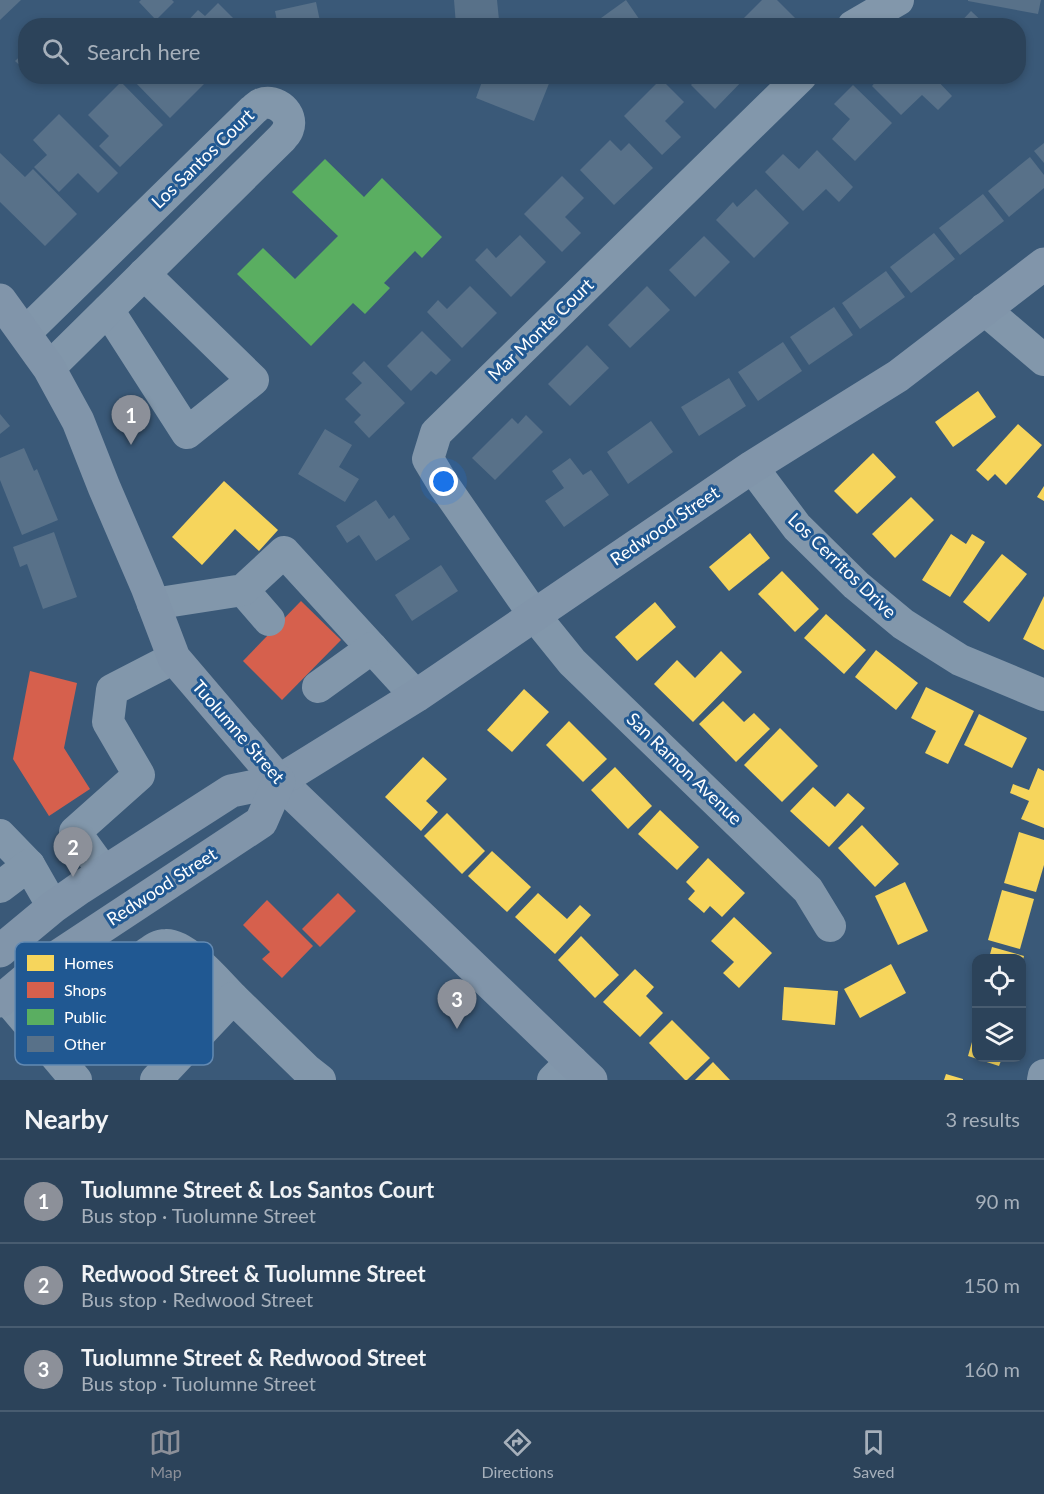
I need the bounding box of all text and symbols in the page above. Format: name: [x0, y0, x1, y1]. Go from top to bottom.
search box: [18, 18, 1026, 84]
icon: search: [39, 35, 72, 68]
text: Search here: [87, 38, 200, 65]
street label: Los Santos Court: [147, 104, 258, 213]
street label: Mar Monte Court: [483, 273, 598, 385]
pin: 1: [112, 396, 150, 445]
your location: [429, 467, 458, 496]
street label: Redwood Street: [606, 480, 724, 570]
street label: Los Cerritos Drive: [784, 508, 901, 622]
street label: Tuolumne Street: [188, 675, 290, 788]
street label: San Ramon Avenue: [622, 708, 747, 829]
pin: 2: [54, 828, 92, 877]
street label: Redwood Street: [102, 842, 221, 930]
legend: [15, 942, 213, 1065]
text: Homes: [64, 953, 114, 972]
map controls: [972, 954, 1026, 1062]
button: locate: [972, 954, 1026, 1008]
text: Shops: [64, 980, 107, 999]
pin: 3: [438, 980, 476, 1029]
text: Public: [64, 1007, 107, 1026]
button: layers: [972, 1008, 1026, 1062]
text: Other: [64, 1034, 106, 1053]
text: Nearby: [24, 1103, 109, 1135]
text: 3 results: [945, 1107, 1020, 1131]
text: Tuolumne Street & Los Santos Court: [81, 1176, 434, 1203]
text: 1: [38, 1189, 49, 1213]
text: 90 m: [975, 1189, 1020, 1213]
text: Bus stop · Tuolumne Street: [81, 1203, 316, 1227]
text: Redwood Street & Tuolumne Street: [81, 1260, 426, 1287]
text: 2: [38, 1273, 49, 1297]
text: 150 m: [964, 1273, 1020, 1297]
text: Bus stop · Redwood Street: [81, 1287, 313, 1311]
text: Tuolumne Street & Redwood Street: [81, 1344, 426, 1371]
text: 3: [38, 1357, 49, 1381]
text: 160 m: [964, 1357, 1020, 1381]
text: Bus stop · Tuolumne Street: [81, 1371, 316, 1395]
tab: Map: [149, 1426, 182, 1481]
tab: Directions: [481, 1426, 554, 1481]
tab: Saved: [853, 1426, 894, 1481]

